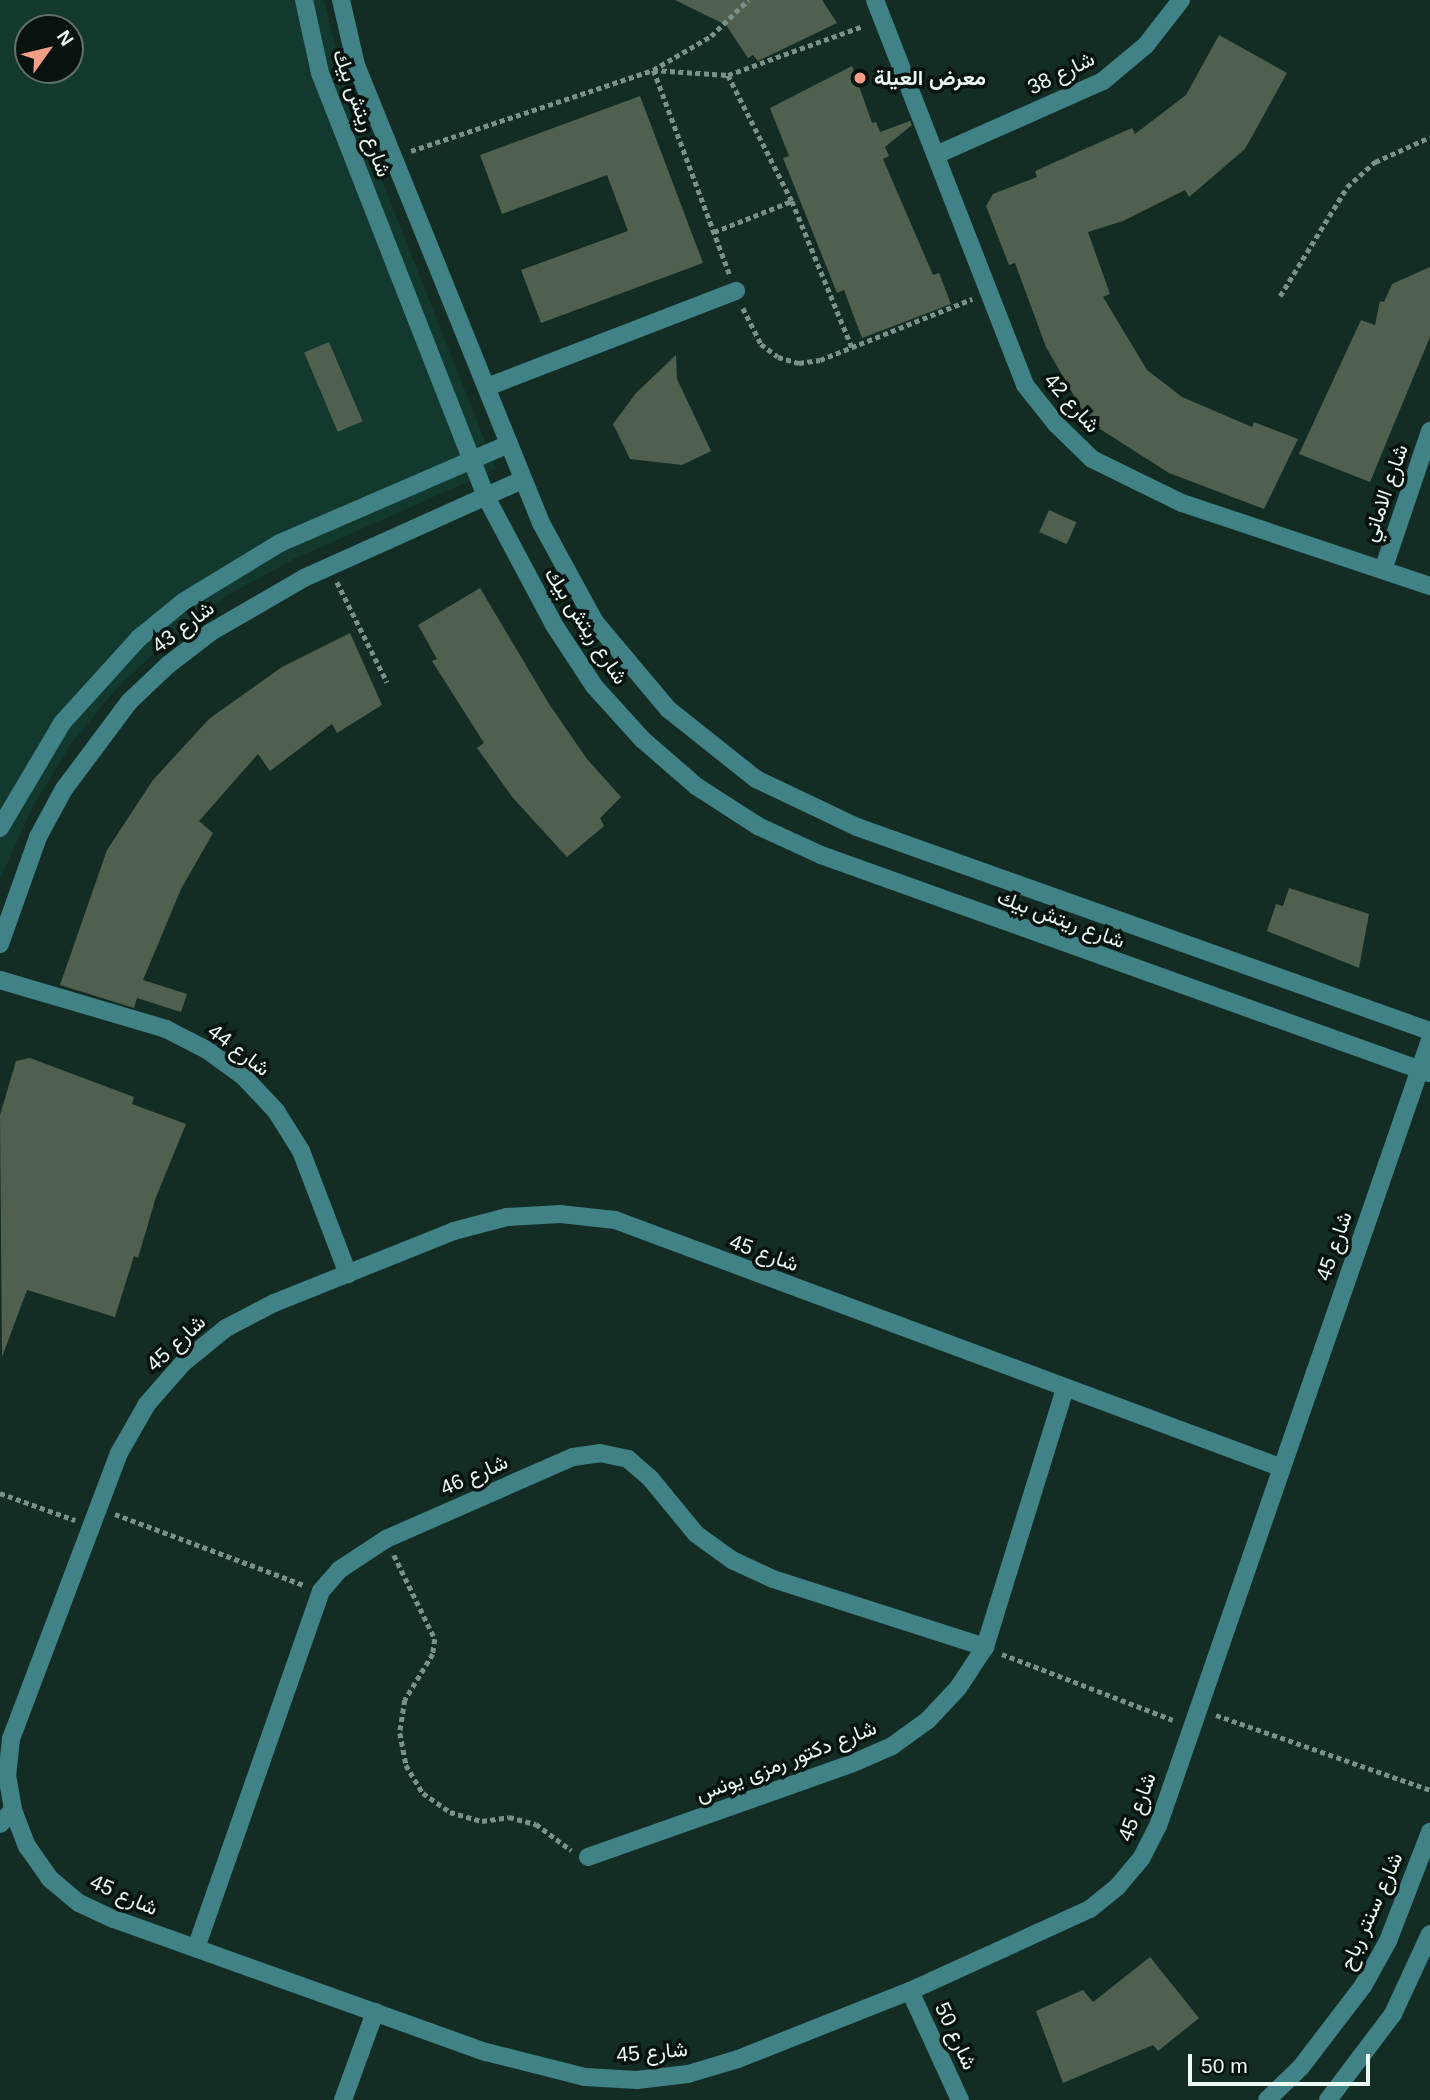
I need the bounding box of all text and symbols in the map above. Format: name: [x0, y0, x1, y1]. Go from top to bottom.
north arrow: [14, 14, 84, 84]
text: N: [53, 27, 78, 50]
street label: شارع ريتش بيك: [327, 46, 397, 180]
street label: شارع 38: [1023, 46, 1099, 100]
place label: معرض العيلة: [874, 65, 986, 91]
marker: معرض العيلة: [852, 70, 868, 86]
street label: شارع 42: [1039, 368, 1105, 438]
street label: شارع الاماني: [1357, 441, 1413, 545]
street label: شارع ريتش بيك: [539, 563, 633, 689]
street label: شارع 43: [147, 595, 219, 659]
street label: شارع ريتش بيك: [994, 884, 1128, 954]
street label: شارع 44: [203, 1018, 275, 1082]
street label: شارع 45: [1310, 1208, 1358, 1284]
street label: شارع 45: [726, 1229, 802, 1277]
street label: شارع 45: [141, 1309, 211, 1377]
street label: شارع 46: [436, 1449, 512, 1501]
street label: شارع دكتور رمزى يونس: [692, 1715, 880, 1807]
street label: شارع 45: [1112, 1769, 1162, 1845]
street label: شارع سنتر رباح: [1334, 1849, 1408, 1973]
street label: شارع 45: [86, 1869, 162, 1921]
street label: شارع 50: [929, 1998, 983, 2074]
street label: شارع 45: [615, 2036, 689, 2068]
scale bar: [1192, 2040, 1374, 2084]
text: 50 m: [1201, 2054, 1248, 2077]

